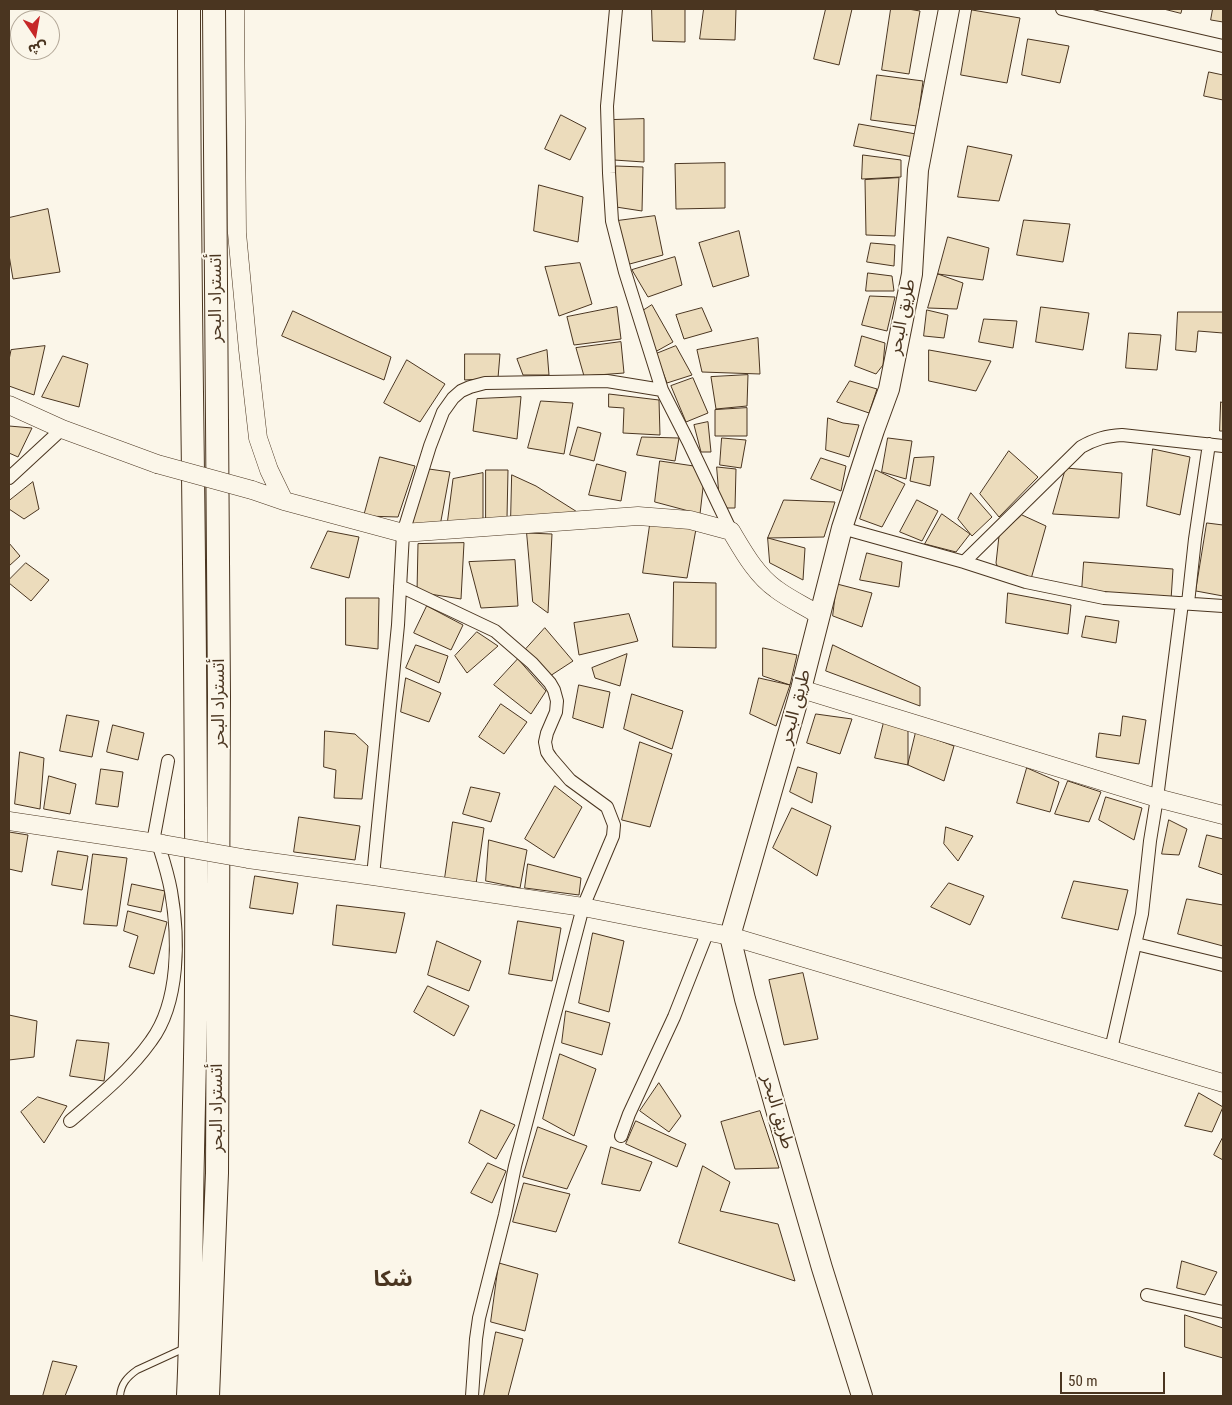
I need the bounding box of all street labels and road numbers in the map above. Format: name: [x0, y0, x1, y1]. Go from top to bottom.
street label: أتستراد البحر: [205, 253, 227, 343]
street label: طريق البحر: [885, 277, 921, 357]
street label: أتستراد البحر: [208, 658, 230, 748]
street label: طريق البحر: [776, 667, 816, 747]
street label: أتستراد البحر: [206, 1063, 228, 1153]
street label: طريق البحر: [756, 1072, 798, 1152]

